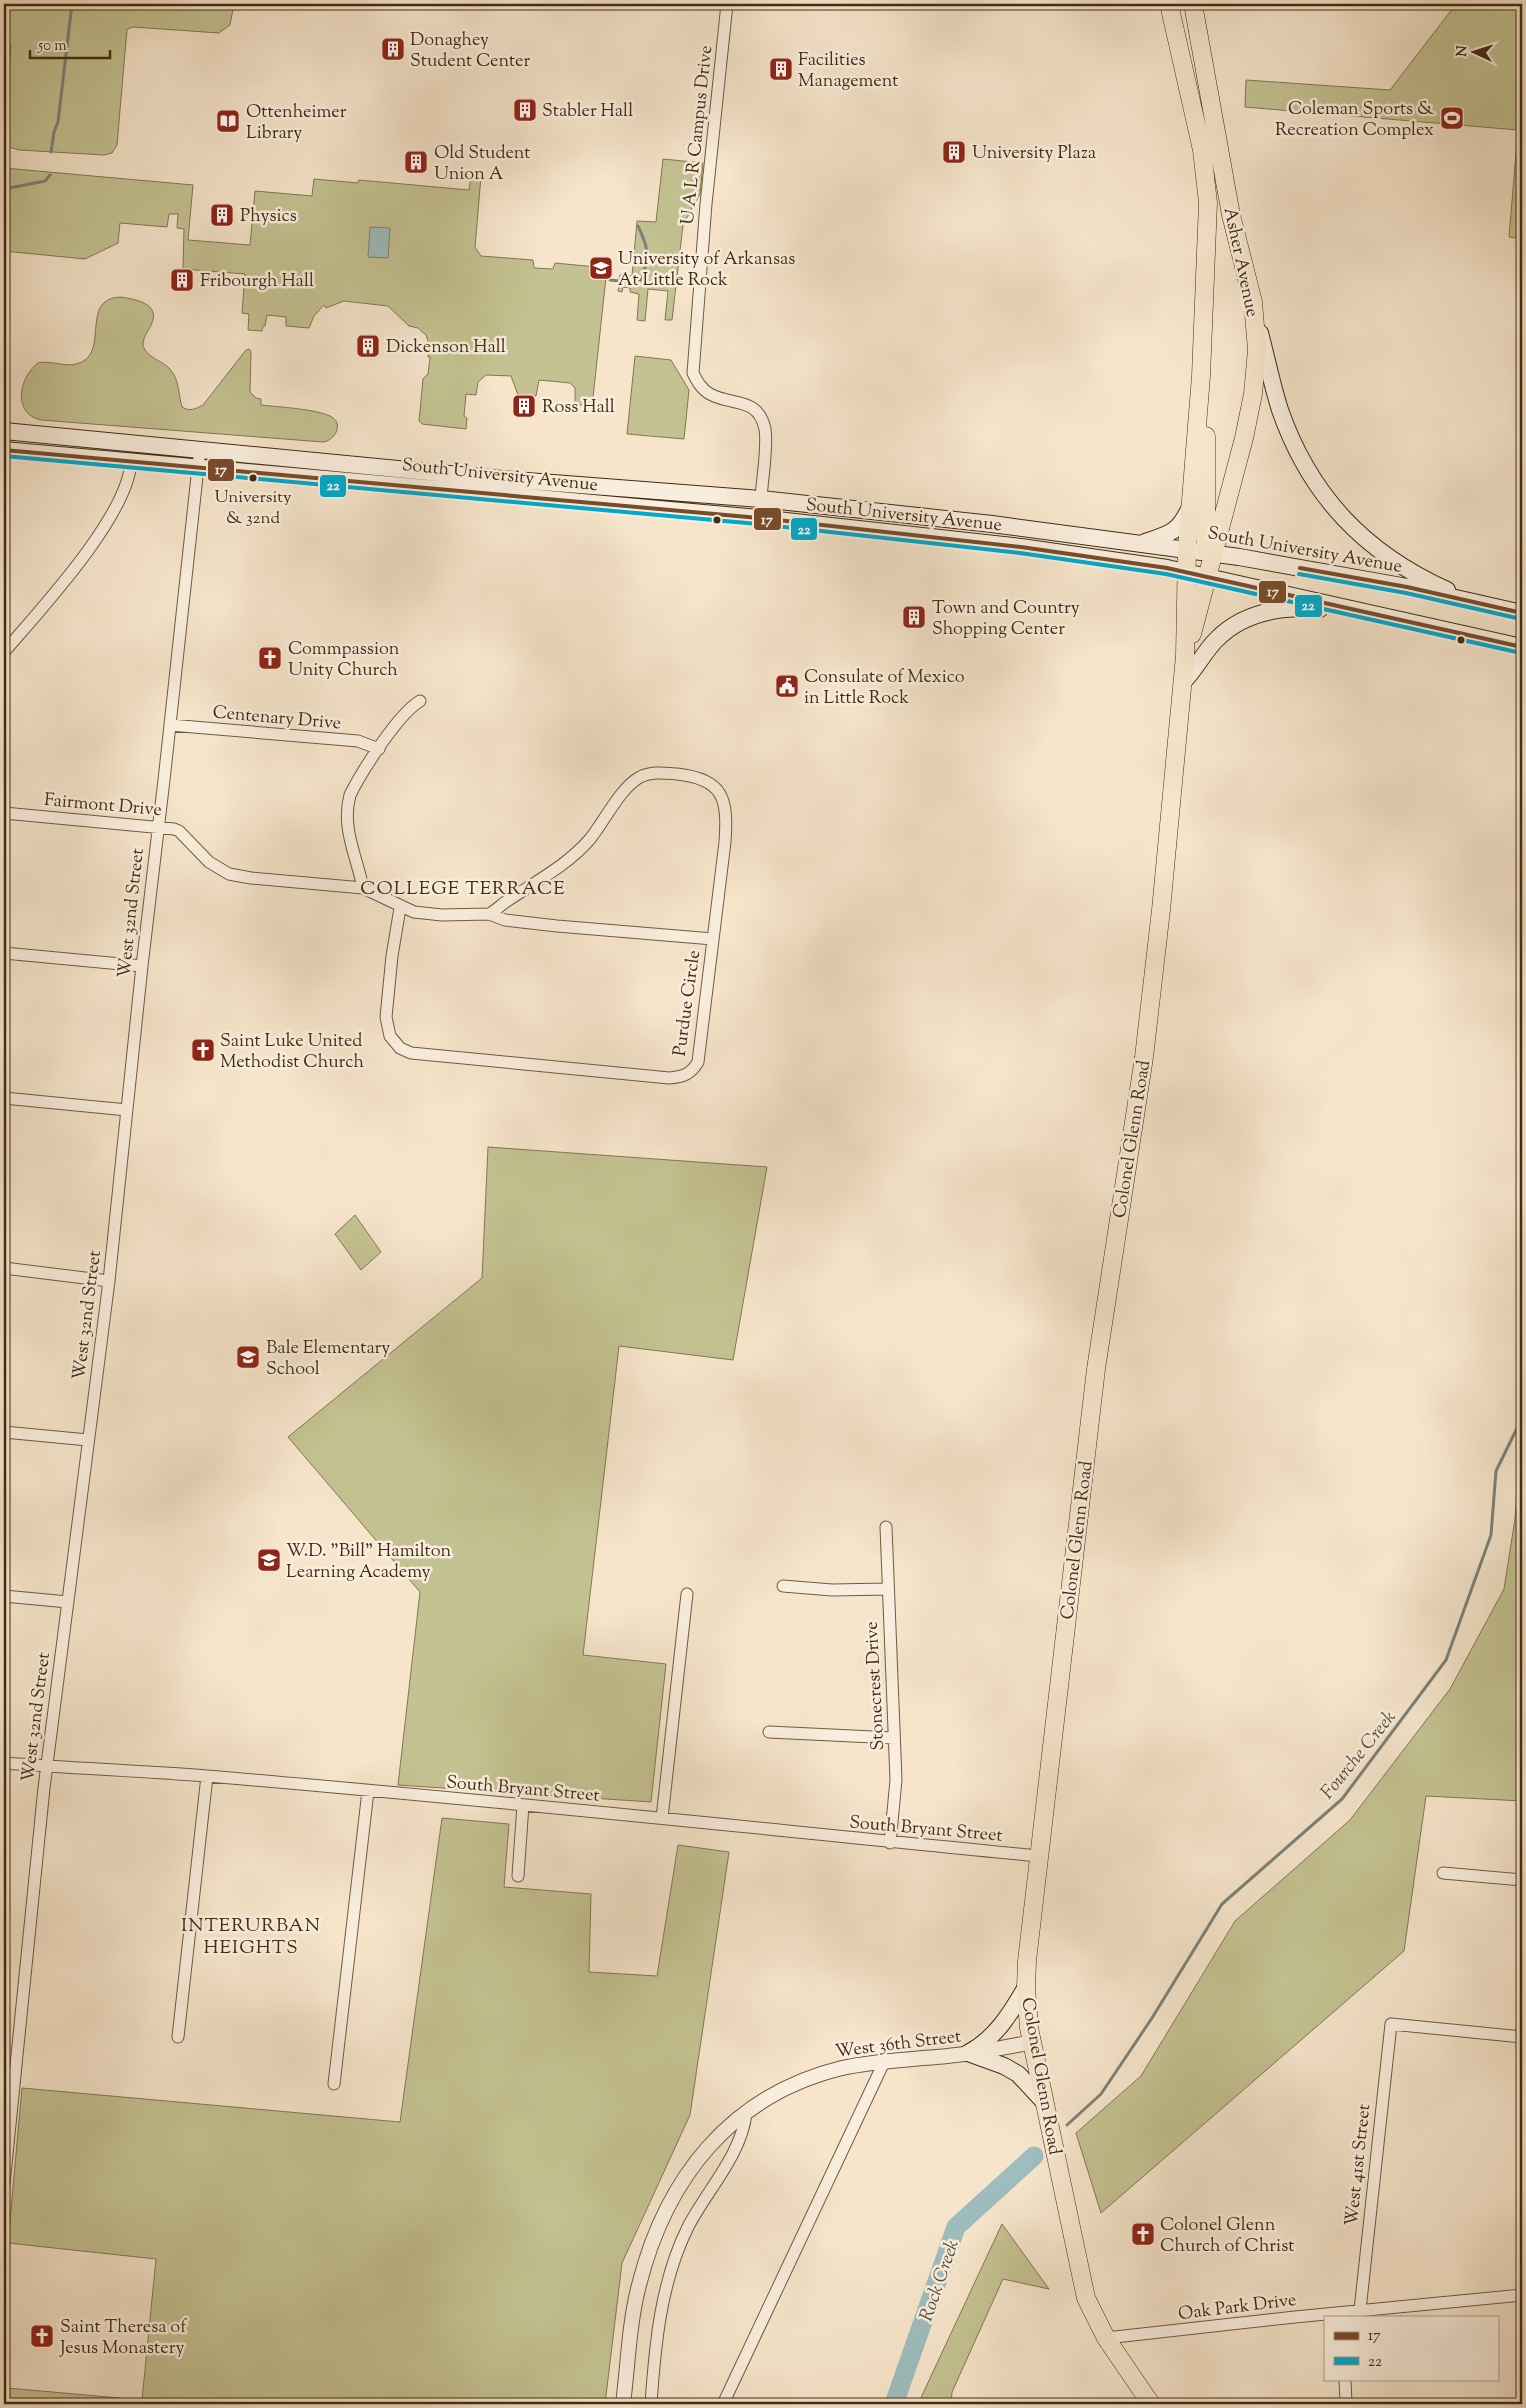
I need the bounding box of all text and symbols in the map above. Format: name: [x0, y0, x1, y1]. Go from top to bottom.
scale bar: [30, 28, 110, 60]
place label: Donaghey Student Center: [410, 28, 530, 75]
north arrow: [1448, 28, 1498, 78]
text: 50 m: [37, 36, 67, 57]
building icon: Donaghey Student Center: [380, 36, 406, 62]
street label: U A L R Campus Drive: [676, 44, 720, 226]
text: N: [1453, 45, 1473, 58]
place label: Facilities Management: [798, 48, 898, 95]
building icon: Facilities Management: [768, 56, 794, 82]
building icon: Stabler Hall: [512, 97, 538, 123]
place label: Coleman Sports & Recreation Complex: [1275, 97, 1434, 144]
place label: Stabler Hall: [542, 99, 633, 125]
place label: Ottenheimer Library: [246, 100, 347, 147]
sports icon: Coleman Sports & Recreation Complex: [1439, 105, 1465, 131]
library icon: Ottenheimer Library: [215, 108, 241, 134]
building icon: University Plaza: [941, 139, 967, 165]
place label: Old Student Union A: [434, 141, 530, 188]
place label: University Plaza: [972, 141, 1096, 167]
building icon: Old Student Union A: [403, 149, 429, 175]
building icon: Physics: [209, 202, 235, 228]
place label: Physics: [240, 204, 297, 230]
street label: Asher Avenue: [1216, 205, 1264, 319]
place label: University of Arkansas At Little Rock: [618, 247, 795, 294]
school or university icon: University of Arkansas At Little Rock: [588, 255, 614, 281]
building icon: Fribourgh Hall: [169, 267, 195, 293]
place label: Fribourgh Hall: [200, 269, 314, 295]
building icon: Dickenson Hall: [355, 333, 381, 359]
place label: Dickenson Hall: [386, 335, 506, 361]
building icon: Ross Hall: [511, 393, 537, 419]
place label: Ross Hall: [542, 395, 615, 421]
street label: South University Avenue: [400, 453, 599, 499]
line badge: 17: [207, 458, 235, 482]
text: 17: [215, 461, 228, 481]
marker: University & 32nd: [248, 473, 258, 483]
line badge: 22: [319, 474, 347, 498]
text: 22: [326, 477, 340, 497]
place label: University & 32nd: [214, 486, 292, 531]
street label: South University Avenue: [804, 493, 1003, 539]
line badge: 17: [753, 507, 782, 531]
text: 17: [761, 511, 774, 531]
unlabelled marker: [712, 515, 722, 525]
line badge: 22: [790, 517, 818, 541]
text: 22: [797, 521, 811, 541]
street label: South University Avenue: [1205, 521, 1404, 581]
line badge: 17: [1258, 580, 1287, 604]
text: 17: [1267, 583, 1280, 603]
line badge: 22: [1294, 594, 1323, 618]
place label: Town and Country Shopping Center: [932, 596, 1080, 643]
text: 22: [1301, 597, 1315, 617]
building icon: Town and Country Shopping Center: [901, 604, 927, 630]
unlabelled marker: [1456, 635, 1466, 645]
place label: Commpassion Unity Church: [288, 637, 400, 684]
church icon: Commpassion Unity Church: [257, 645, 283, 671]
place label: Consulate of Mexico in Little Rock: [804, 665, 965, 712]
public building icon: Consulate of Mexico in Little Rock: [774, 673, 800, 699]
street label: Centenary Drive: [211, 700, 342, 738]
street label: Fairmont Drive: [43, 788, 163, 824]
street label: West 32nd Street: [112, 847, 152, 979]
district label: COLLEGE TERRACE: [360, 876, 566, 903]
street label: Purdue Circle: [668, 949, 708, 1058]
place label: Saint Luke United Methodist Church: [220, 1029, 364, 1076]
church icon: Saint Luke United Methodist Church: [190, 1037, 216, 1063]
street label: Colonel Glenn Road: [1108, 1058, 1158, 1220]
street label: West 32nd Street: [67, 1249, 109, 1382]
place label: Bale Elementary School: [266, 1336, 390, 1383]
school or university icon: Bale Elementary School: [235, 1344, 261, 1370]
street label: Colonel Glenn Road: [1055, 1459, 1101, 1621]
place label: W.D. "Bill" Hamilton Learning Academy: [286, 1539, 451, 1586]
school or university icon: W.D. "Bill" Hamilton Learning Academy: [256, 1547, 282, 1573]
street label: Stonecrest Drive: [860, 1621, 892, 1751]
street label: West 32nd Street: [16, 1651, 58, 1784]
water label: Fourche Creek: [1315, 1705, 1403, 1806]
street label: South Bryant Street: [445, 1770, 601, 1810]
street label: South Bryant Street: [848, 1810, 1004, 1850]
district label: INTERURBAN HEIGHTS: [181, 1913, 321, 1962]
street label: Colonel Glenn Road: [1013, 1996, 1067, 2157]
street label: West 36th Street: [834, 2024, 963, 2066]
street label: West 41st Street: [1340, 2103, 1378, 2227]
place label: Colonel Glenn Church of Christ: [1160, 2213, 1294, 2260]
church icon: Colonel Glenn Church of Christ: [1130, 2221, 1156, 2247]
water label: Rock Creek: [914, 2236, 967, 2325]
street label: Oak Park Drive: [1177, 2288, 1298, 2328]
place label: Saint Theresa of Jesus Monastery: [59, 2315, 187, 2362]
legend: [1324, 2316, 1498, 2380]
church icon: Saint Theresa of Jesus Monastery: [29, 2323, 55, 2349]
text: 17: [1368, 2326, 1381, 2347]
text: 22: [1368, 2352, 1382, 2373]

